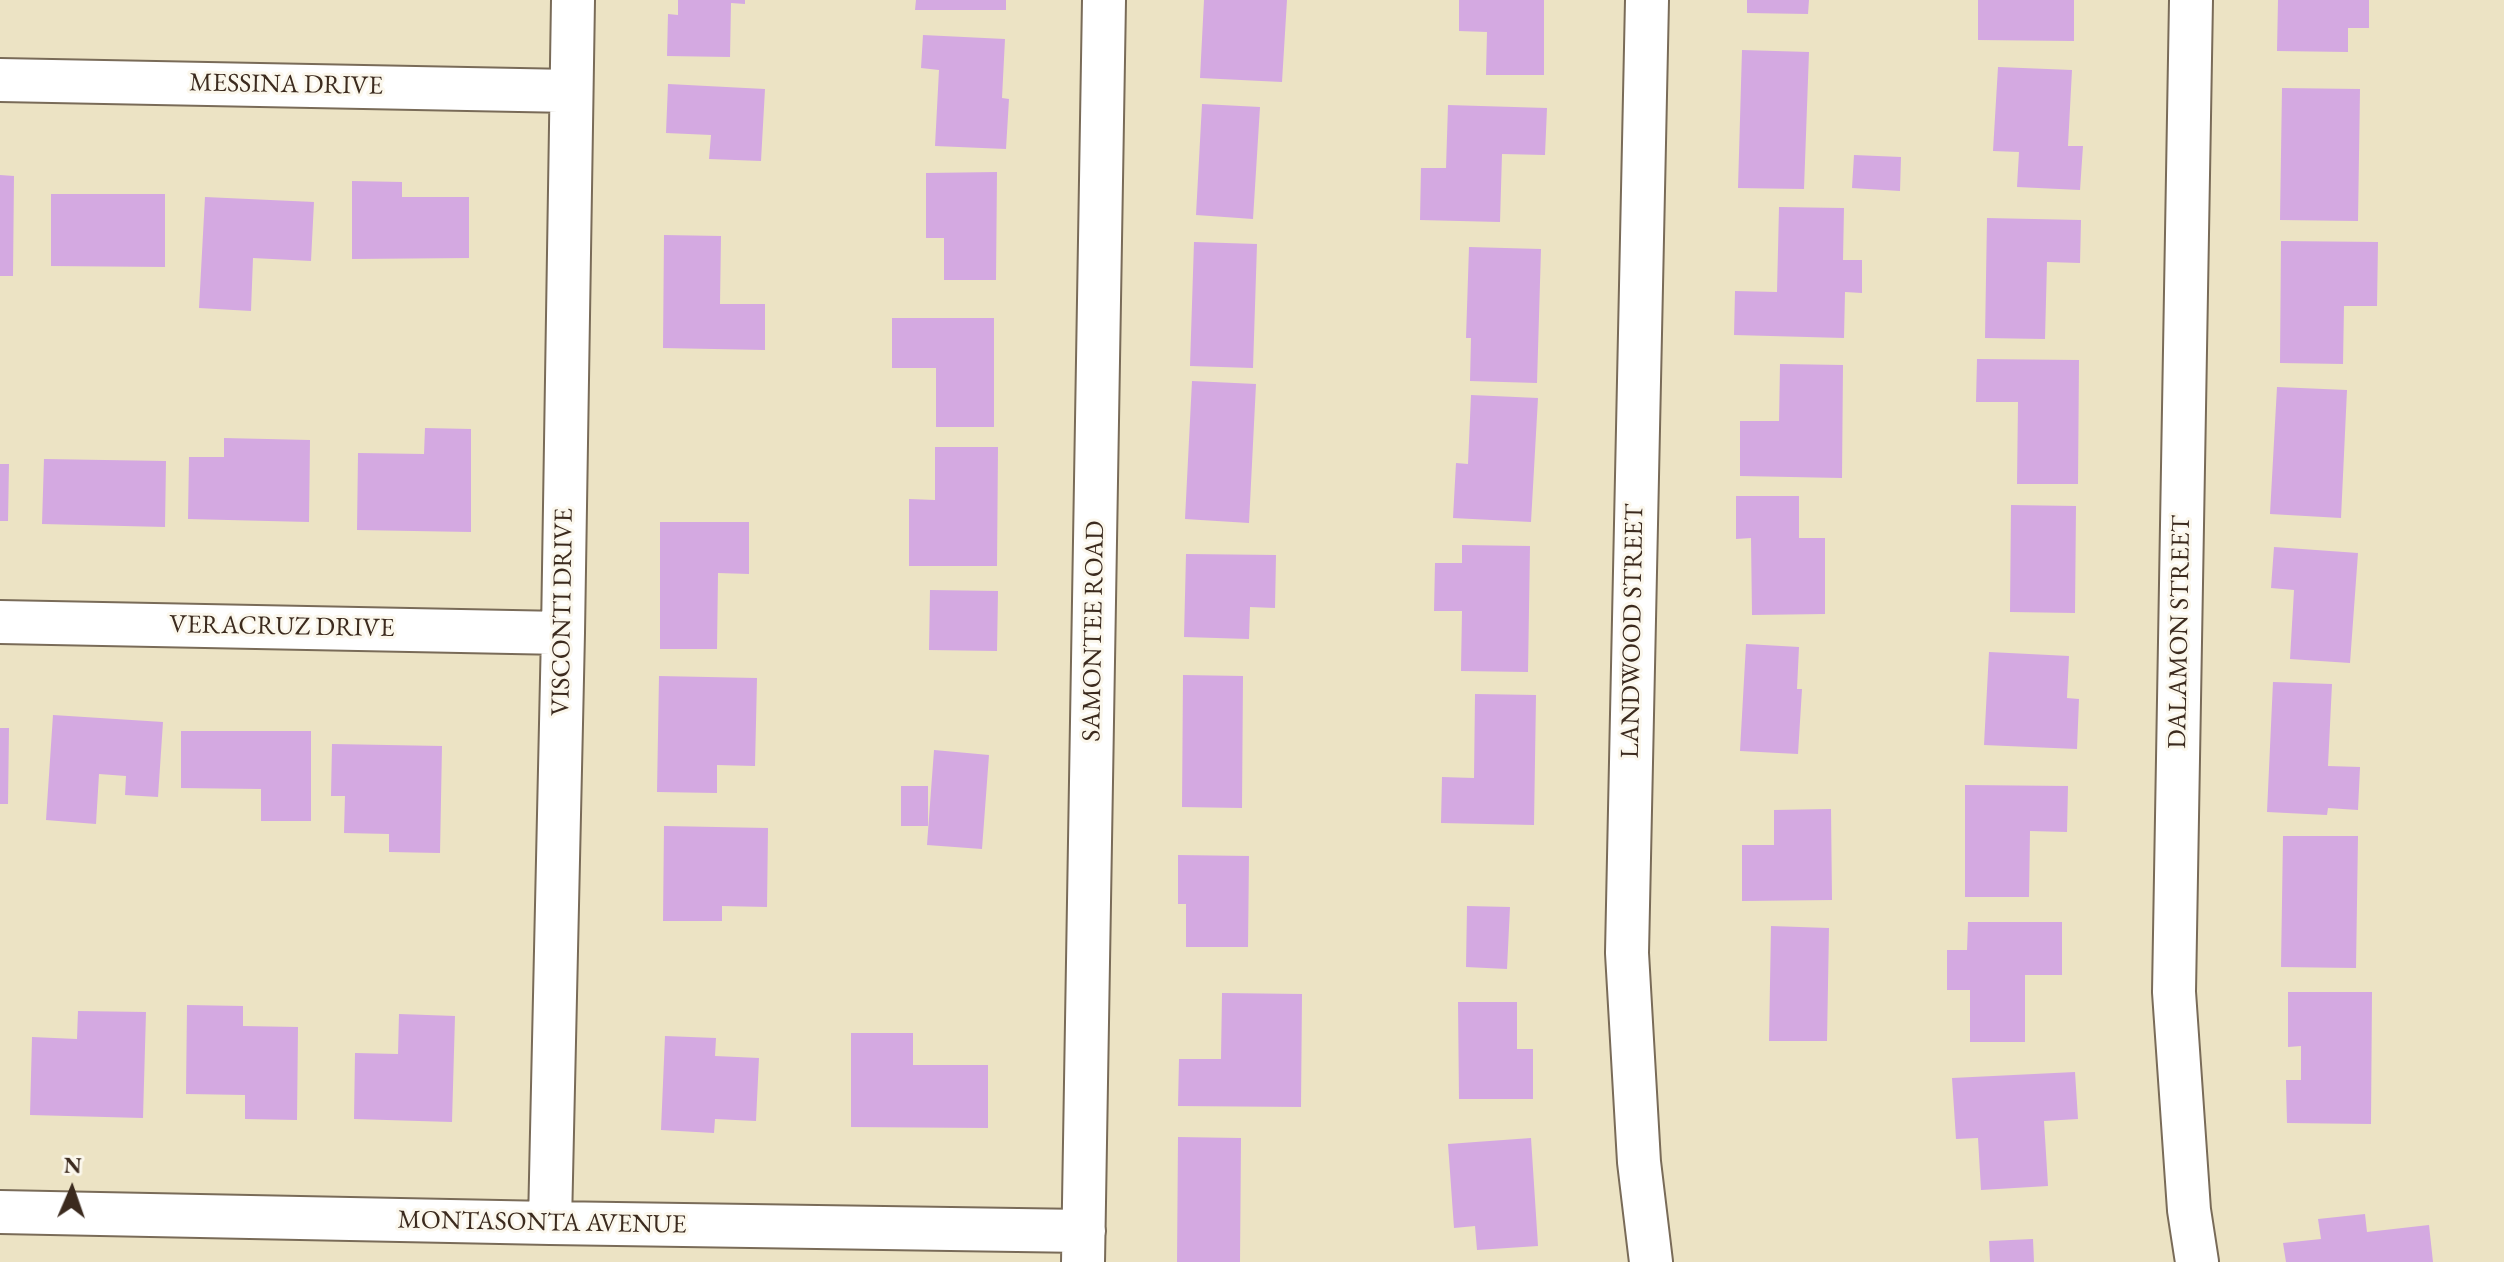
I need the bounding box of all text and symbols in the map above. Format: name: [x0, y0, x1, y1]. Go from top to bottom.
street label: MESSINA DRIVE: [189, 68, 383, 102]
street label: LANDWOOD STREET: [1615, 503, 1651, 759]
street label: VISCONTI DRIVE: [546, 508, 580, 716]
street label: DALAMON STREET: [2162, 515, 2198, 749]
street label: SAMONTEE ROAD: [1076, 520, 1112, 742]
street label: VERACRUZ DRIVE: [169, 609, 395, 645]
north arrow: [32, 1150, 112, 1230]
text: N: [63, 1151, 82, 1180]
street label: MONTASONTA AVENUE: [397, 1205, 687, 1241]

